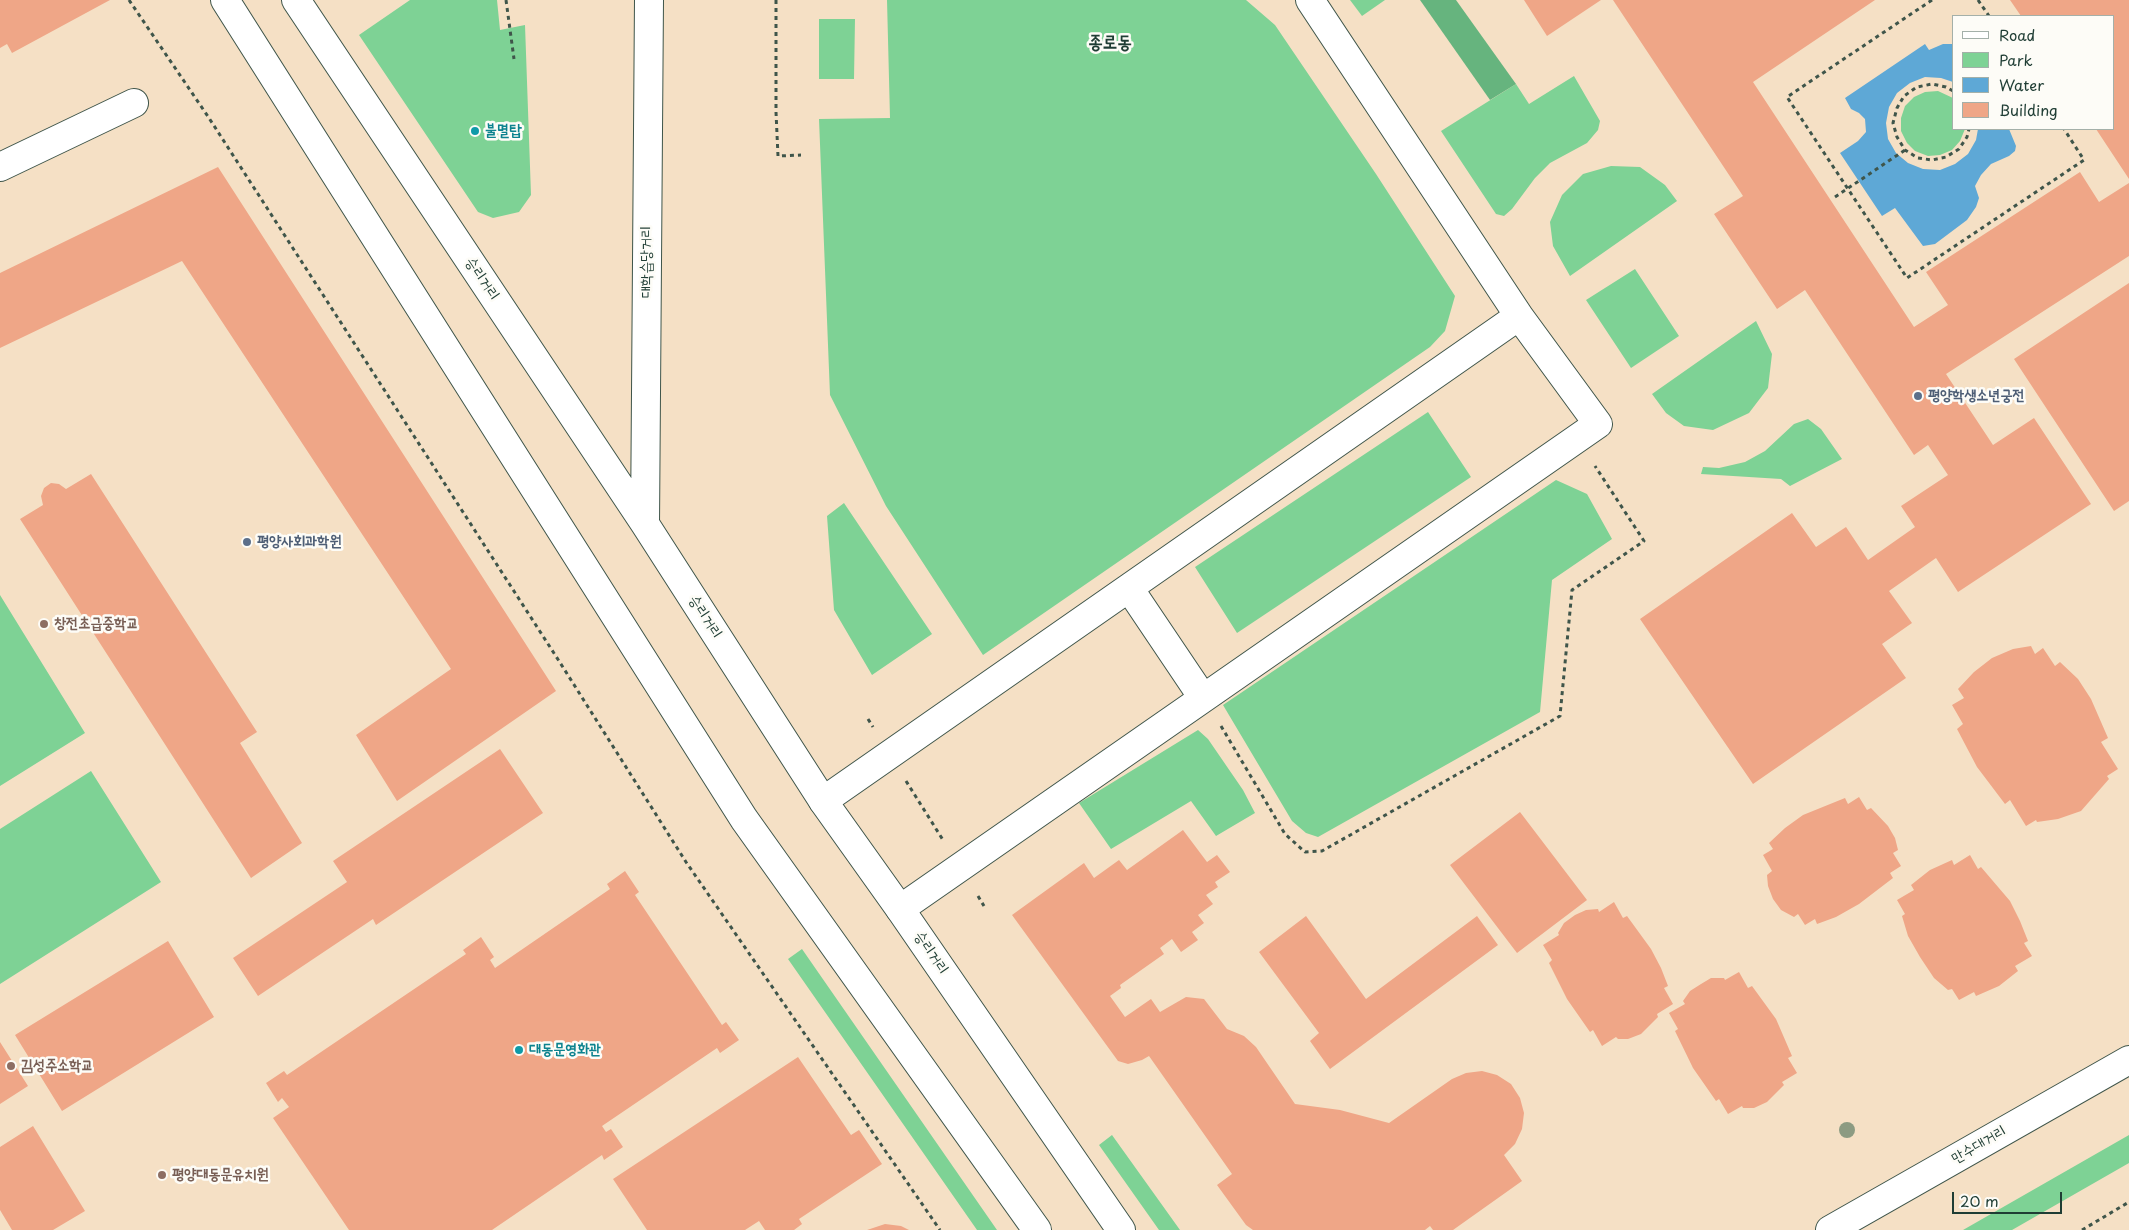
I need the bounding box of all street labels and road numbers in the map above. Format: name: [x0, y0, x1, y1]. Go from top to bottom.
street label: 대학습당거리: [638, 226, 656, 298]
street label: 승리거리: [461, 254, 503, 304]
street label: 승리거리: [684, 592, 726, 642]
street label: 승리거리: [910, 928, 952, 978]
street label: 만수대거리: [1948, 1122, 2010, 1168]

